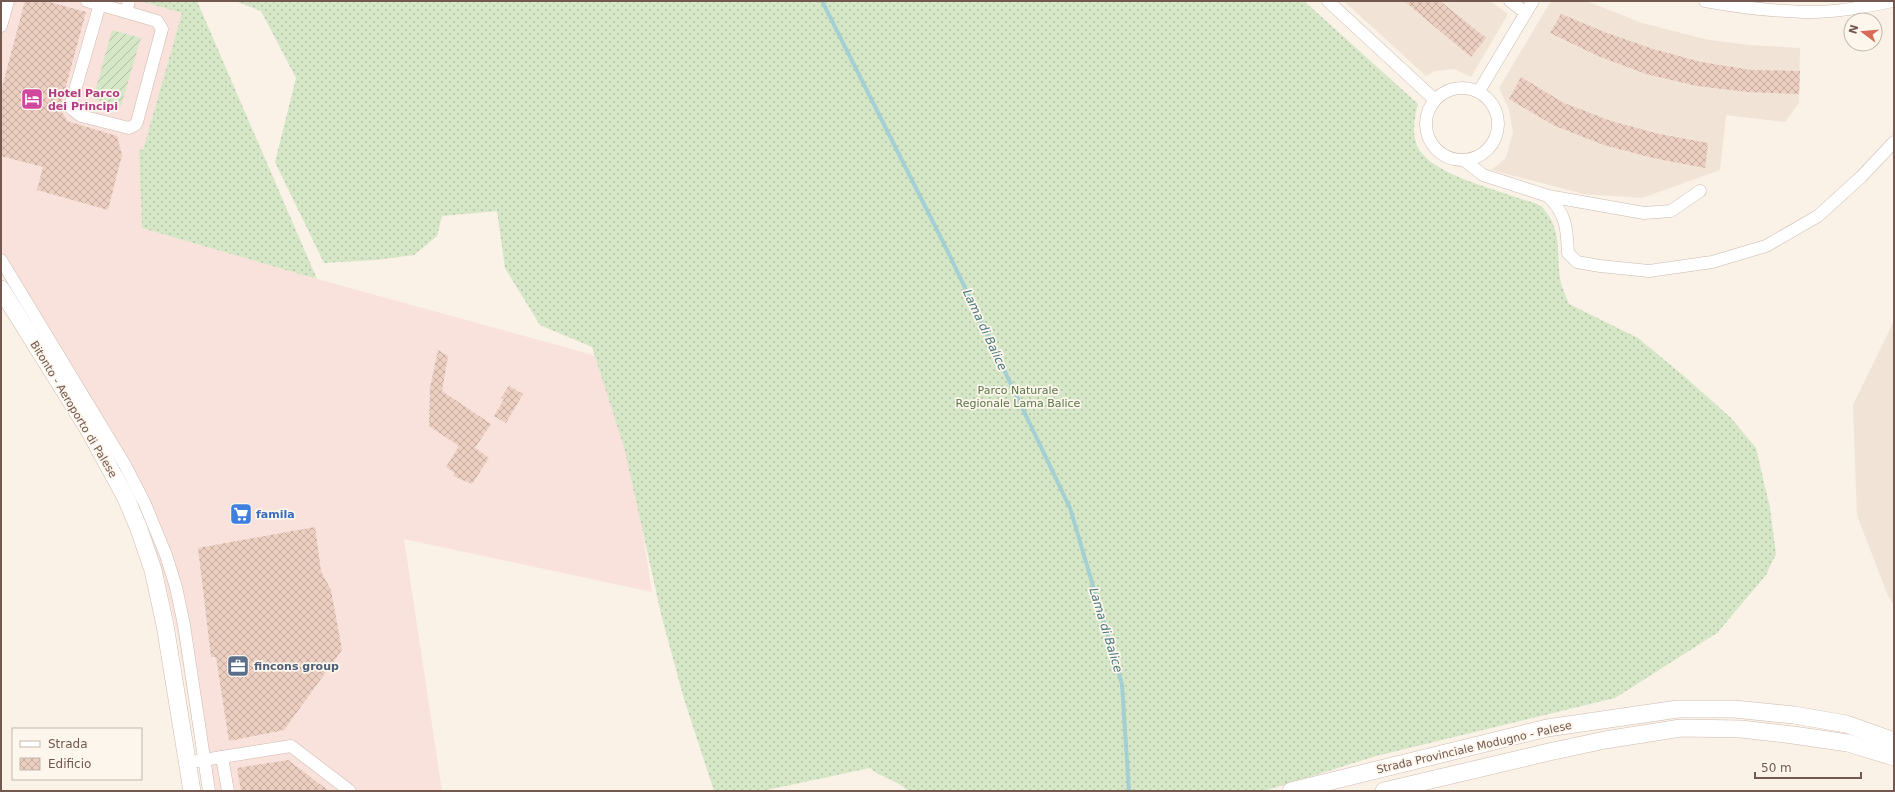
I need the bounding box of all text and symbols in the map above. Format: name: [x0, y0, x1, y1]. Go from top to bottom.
north arrow: [1843, 12, 1883, 52]
text: N: [1846, 23, 1861, 36]
hotel icon: Hotel Parco dei Principi: [19, 86, 45, 112]
place label: Hotel Parco dei Principi: [48, 87, 120, 113]
water label: Lama di Balice: [960, 287, 1010, 373]
street label: Bitonto - Aeroporto di Palese: [28, 339, 120, 480]
park label: Parco Naturale Regionale Lama Balice: [956, 384, 1081, 410]
supermarket icon: famila: [228, 501, 254, 527]
place label: famila: [256, 508, 295, 521]
water label: Lama di Balice: [1086, 586, 1126, 674]
office icon: fincons group: [225, 653, 251, 679]
place label: fincons group: [254, 660, 339, 673]
street label: Strada Provinciale Modugno - Palese: [1375, 719, 1573, 776]
legend: [12, 728, 142, 780]
text: Strada: [48, 737, 88, 751]
scale bar: [1755, 754, 1861, 780]
text: Edificio: [48, 757, 91, 771]
text: 50 m: [1761, 761, 1792, 775]

